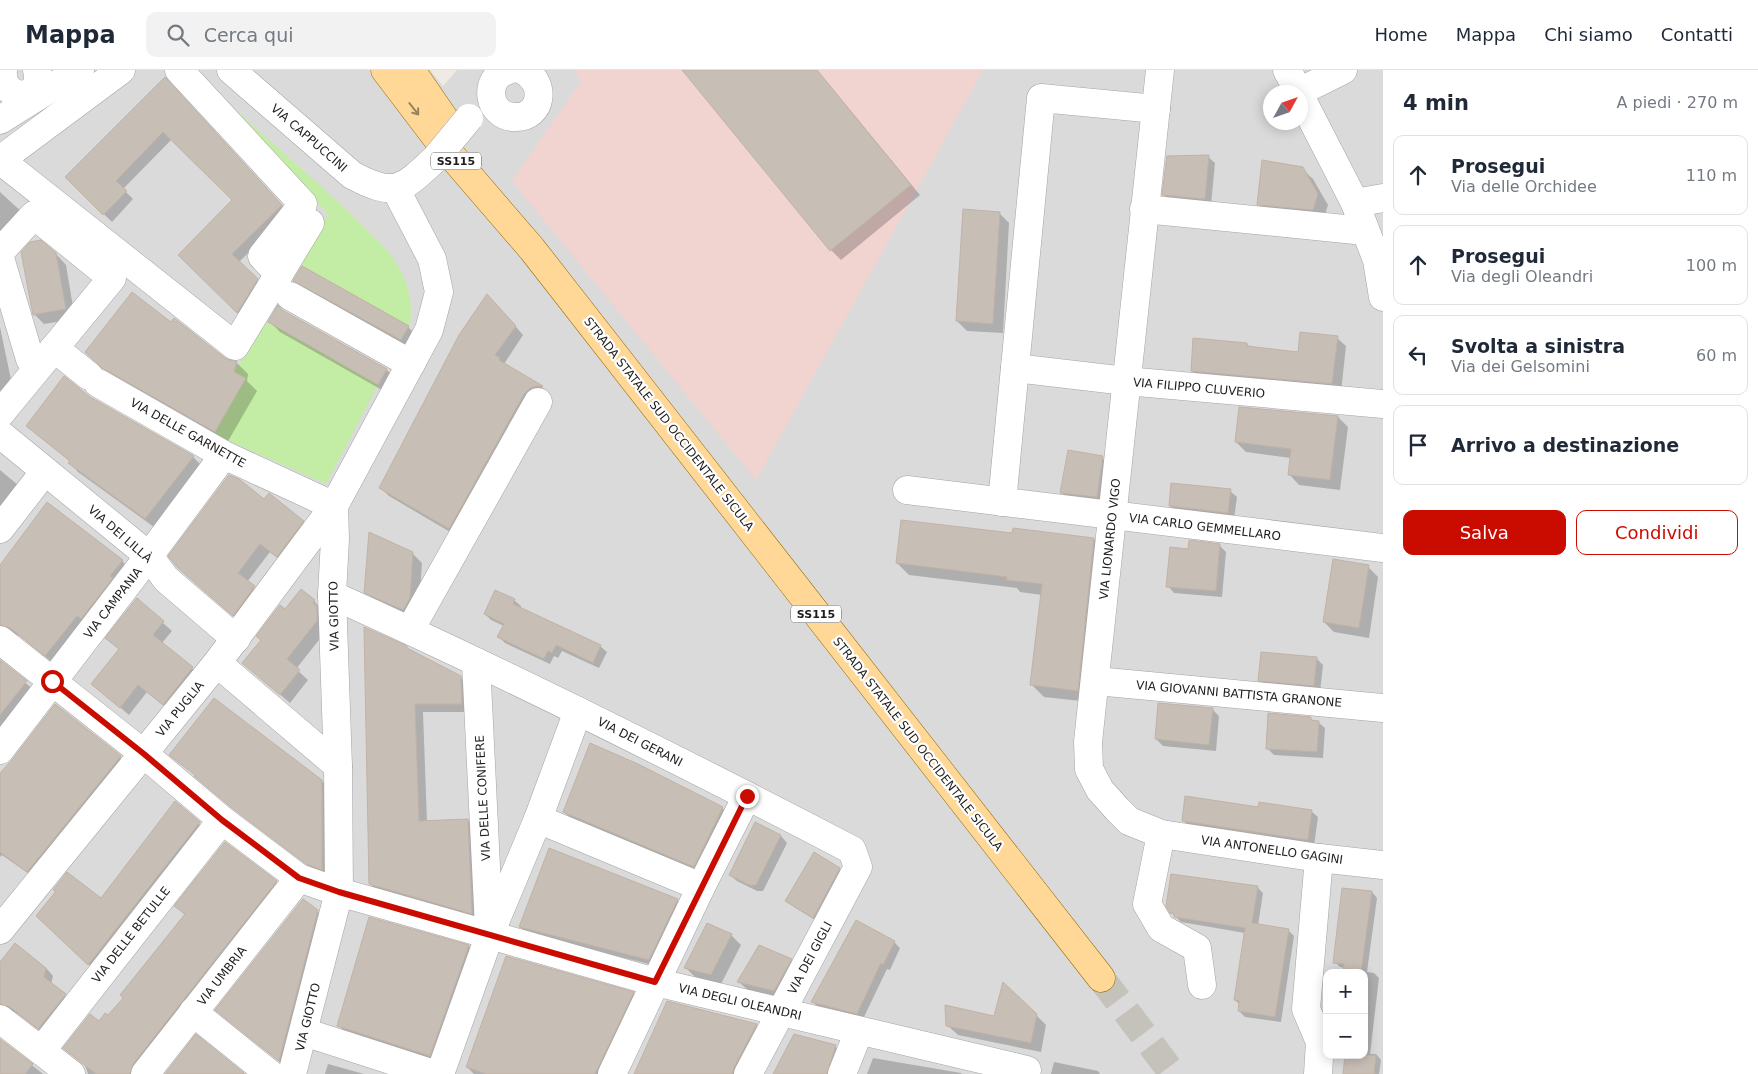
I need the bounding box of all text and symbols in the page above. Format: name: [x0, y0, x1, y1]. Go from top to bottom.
search box: [146, 12, 496, 57]
text: Mappa: [25, 21, 116, 49]
icon: search: [164, 21, 192, 49]
text: Cerca qui: [204, 24, 294, 46]
text: Home: [1375, 24, 1428, 45]
text: Mappa: [1456, 24, 1516, 45]
text: Chi siamo: [1544, 24, 1633, 45]
text: Contatti: [1661, 24, 1733, 45]
north arrow: [1263, 85, 1308, 130]
text: 4 min: [1403, 91, 1469, 115]
text: A piedi · 270 m: [1616, 93, 1738, 112]
street label: VIA CAPPUCCINI: [268, 101, 350, 175]
one-way arrow: [409, 102, 420, 115]
road number: SS115: [431, 152, 481, 170]
text: Prosegui: [1451, 155, 1545, 177]
icon: ahead: [1404, 161, 1432, 189]
text: 110 m: [1686, 166, 1737, 185]
text: Via delle Orchidee: [1451, 177, 1597, 196]
text: Prosegui: [1451, 245, 1545, 267]
icon: ahead: [1404, 251, 1432, 279]
text: 100 m: [1686, 256, 1737, 275]
text: Via degli Oleandri: [1451, 267, 1593, 286]
street label: STRADA STATALE SUD OCCIDENTALE SICULA: [581, 314, 757, 534]
text: Svolta a sinistra: [1451, 335, 1625, 357]
icon: left: [1404, 341, 1432, 369]
text: 60 m: [1696, 346, 1737, 365]
text: Via dei Gelsomini: [1451, 357, 1590, 376]
street label: VIA FILIPPO CLUVERIO: [1132, 375, 1266, 401]
street label: VIA DELLE GARNETTE: [128, 395, 248, 471]
icon: arrive: [1404, 431, 1432, 459]
text: Arrivo a destinazione: [1451, 434, 1679, 456]
street label: VIA LIONARDO VIGO: [1097, 478, 1123, 600]
street label: VIA DEI LILLÀ: [85, 502, 156, 566]
button: Salva: [1403, 510, 1566, 555]
button: Condividi: [1576, 510, 1738, 555]
street label: VIA CARLO GEMMELLARO: [1128, 511, 1282, 543]
street label: VIA CAMPANIA: [81, 564, 146, 641]
street label: VIA GIOTTO: [326, 581, 342, 651]
road number: SS115: [791, 606, 841, 622]
street label: STRADA STATALE SUD OCCIDENTALE SICULA: [830, 634, 1006, 854]
route start: [41, 670, 64, 693]
street label: VIA PUGLIA: [153, 678, 207, 740]
street label: VIA GIOVANNI BATTISTA GRANONE: [1135, 678, 1343, 710]
street label: VIA DEI GERANI: [595, 715, 685, 769]
street label: VIA DELLE CONIFERE: [473, 735, 493, 861]
route end: [736, 785, 759, 808]
street label: VIA ANTONELLO GAGINI: [1200, 833, 1344, 867]
street label: VIA DELLE BETULLE: [89, 884, 173, 986]
street label: VIA DEI GIGLI: [785, 919, 835, 997]
street label: VIA UMBRIA: [195, 943, 250, 1008]
map controls: [1323, 969, 1368, 1059]
button: +: [1323, 969, 1368, 1014]
street label: VIA GIOTTO: [293, 981, 323, 1053]
street label: VIA DEGLI OLEANDRI: [677, 981, 803, 1023]
button: −: [1323, 1014, 1368, 1059]

